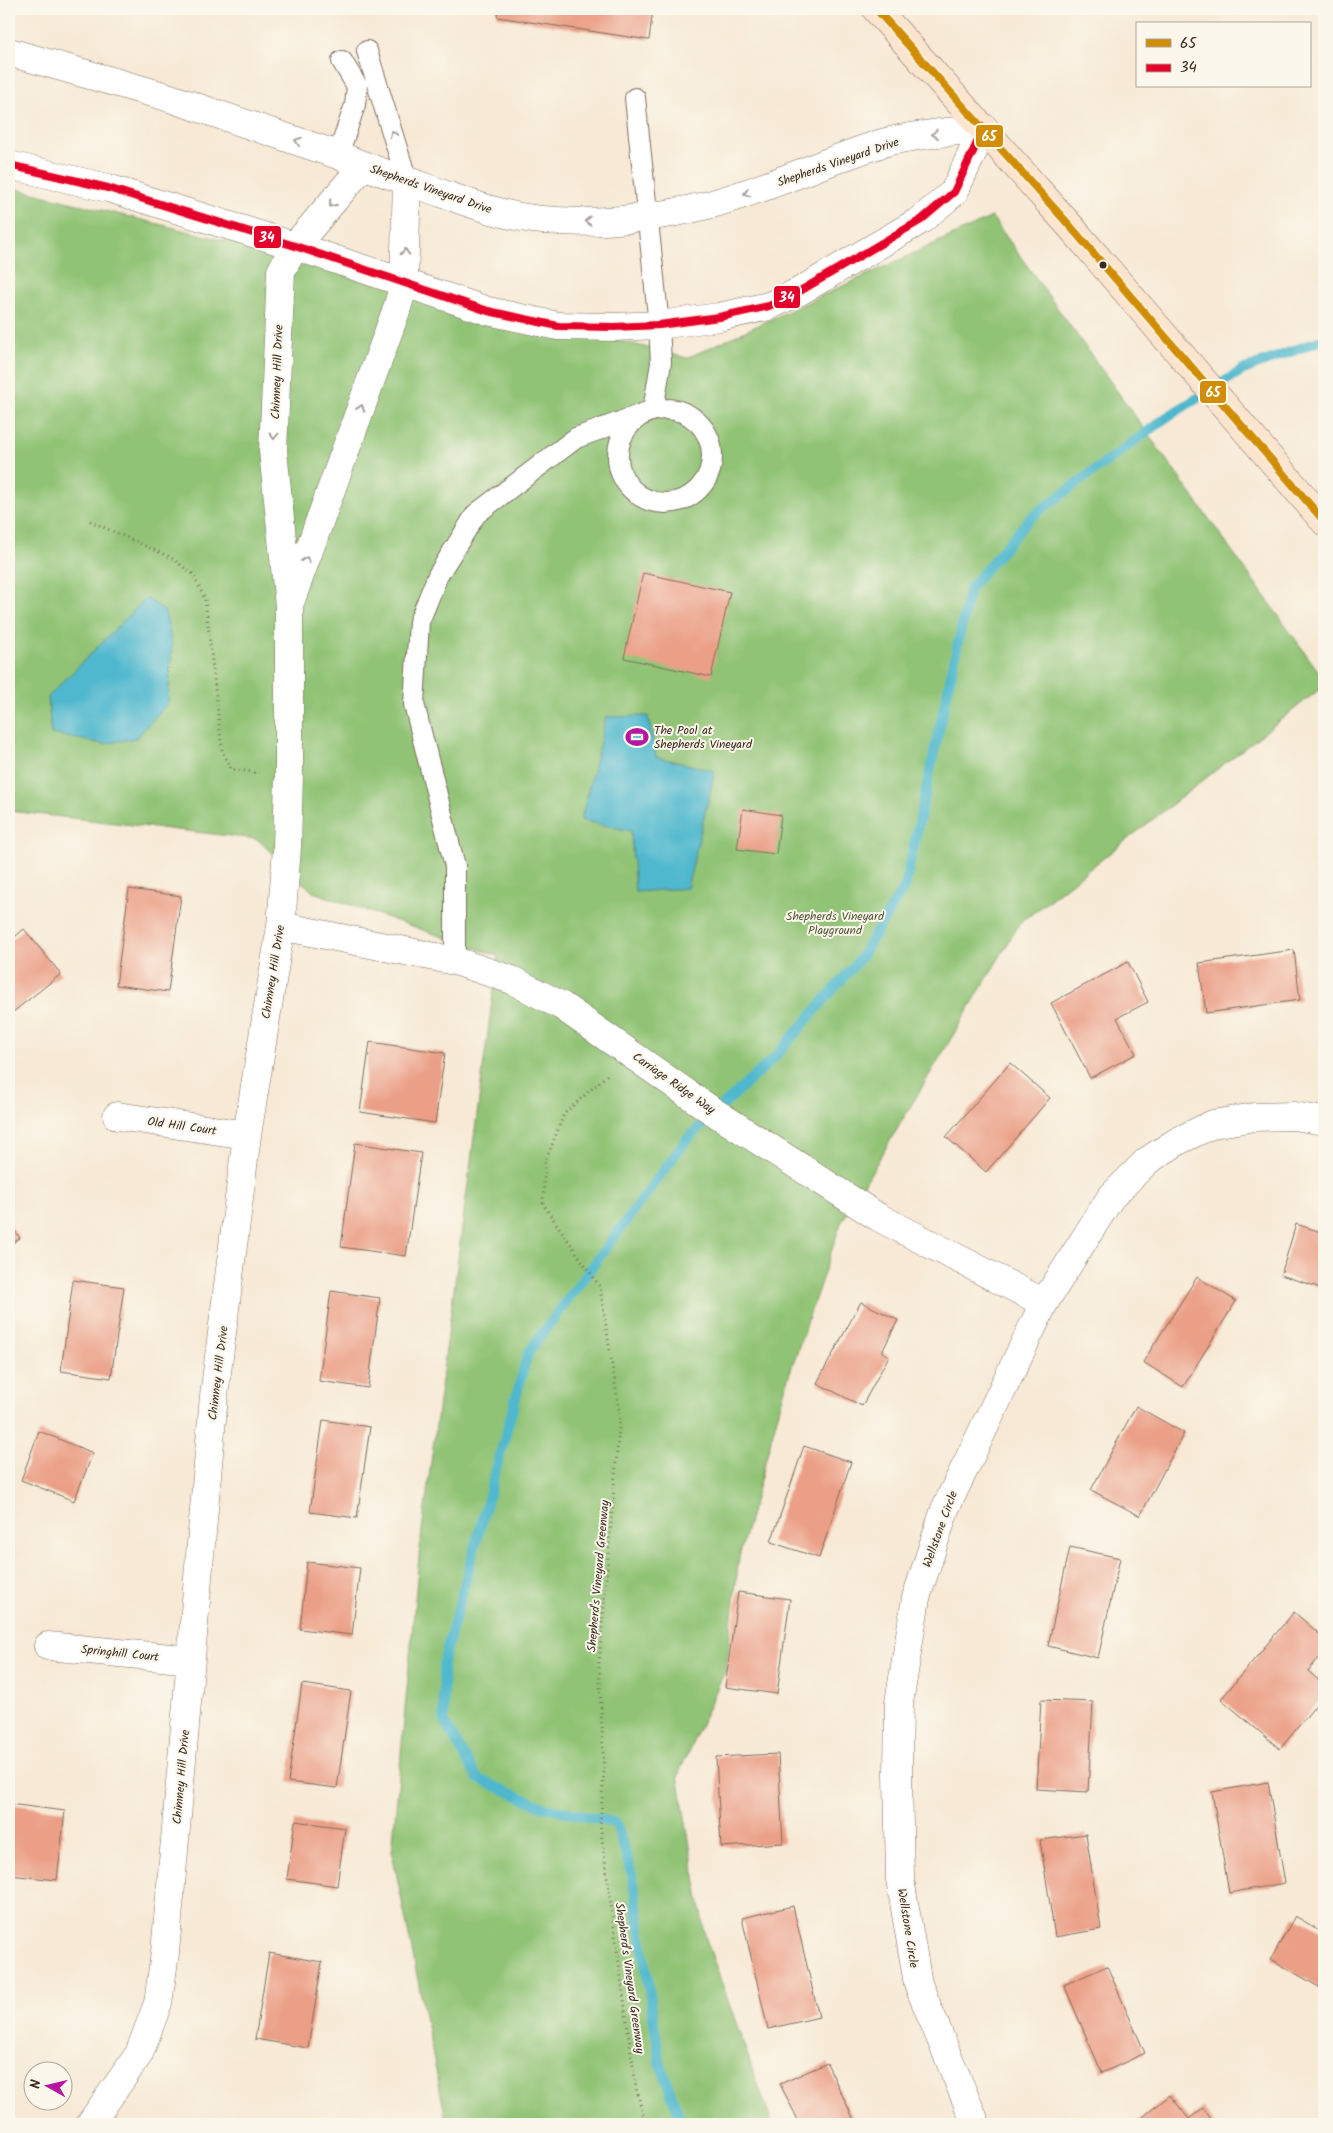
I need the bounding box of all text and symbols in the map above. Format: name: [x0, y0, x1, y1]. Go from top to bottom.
legend: [1136, 22, 1310, 88]
text: 65: [1180, 32, 1197, 56]
text: 34: [1180, 56, 1197, 80]
line badge: 65: [975, 124, 1004, 148]
text: 65: [982, 126, 998, 148]
one-way arrow: [931, 128, 939, 139]
one-way arrow: [388, 131, 398, 139]
street label: Shepherds Vineyard Drive: [775, 133, 902, 192]
one-way arrow: [295, 137, 303, 147]
street label: Shepherds Vineyard Drive: [367, 160, 495, 219]
one-way arrow: [744, 187, 752, 197]
one-way arrow: [330, 198, 338, 207]
one-way arrow: [584, 216, 592, 226]
line badge: 34: [253, 225, 282, 249]
text: 34: [258, 227, 275, 249]
one-way arrow: [399, 248, 410, 256]
unlabelled marker: [1098, 260, 1108, 270]
line badge: 34: [773, 285, 801, 309]
text: 34: [778, 287, 795, 309]
street label: Chimney Hill Drive: [266, 324, 289, 420]
line badge: 65: [1199, 380, 1227, 404]
text: 65: [1206, 382, 1222, 404]
one-way arrow: [355, 404, 365, 412]
one-way arrow: [269, 432, 279, 440]
one-way arrow: [300, 556, 310, 565]
place label: The Pool at Shepherds Vineyard: [654, 721, 753, 754]
sports icon: The Pool at Shepherds Vineyard: [624, 724, 650, 750]
park label: Shepherds Vineyard Playground: [786, 907, 885, 940]
street label: Chimney Hill Drive: [257, 923, 290, 1020]
street label: Carriage Ridge Way: [628, 1048, 719, 1119]
street label: Old Hill Court: [146, 1112, 218, 1141]
street label: Chimney Hill Drive: [203, 1324, 234, 1421]
street label: Wellstone Circle: [918, 1488, 963, 1570]
street label: Shepherd's Vineyard Greenway: [582, 1499, 615, 1653]
street label: Springhill Court: [80, 1640, 160, 1667]
street label: Chimney Hill Drive: [168, 1728, 195, 1825]
street label: Wellstone Circle: [892, 1887, 923, 1970]
street label: Shepherd's Vineyard Greenway: [609, 1901, 650, 2055]
north arrow: [22, 2060, 72, 2110]
text: N: [25, 2078, 48, 2090]

